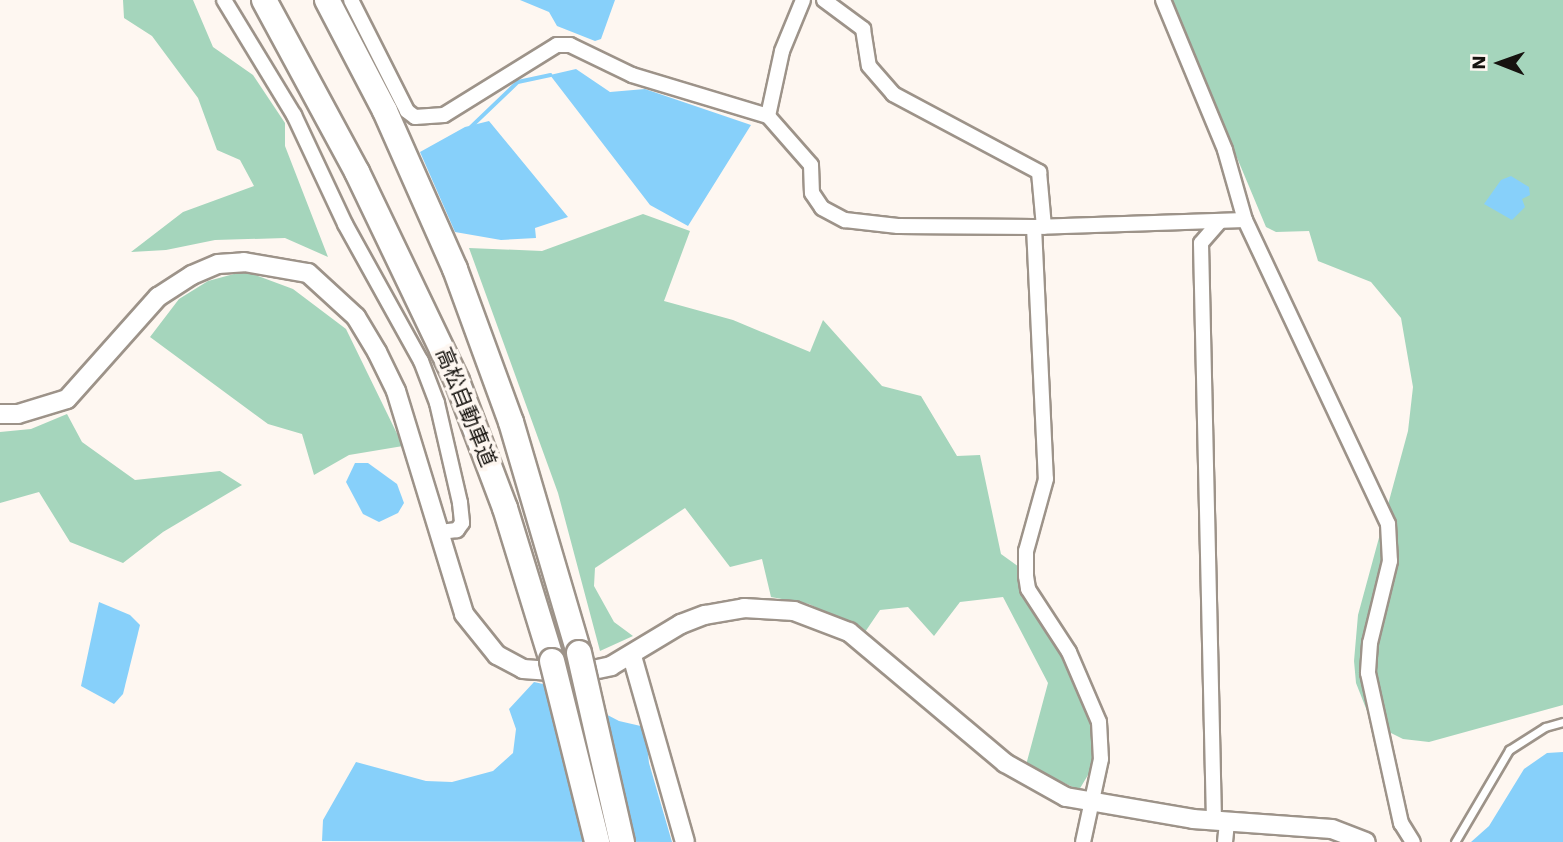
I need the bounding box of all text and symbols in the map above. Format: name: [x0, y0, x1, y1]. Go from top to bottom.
north arrow: [1465, 28, 1535, 98]
text: N: [1467, 55, 1490, 70]
street label: 高松自動車道: [431, 344, 501, 470]

